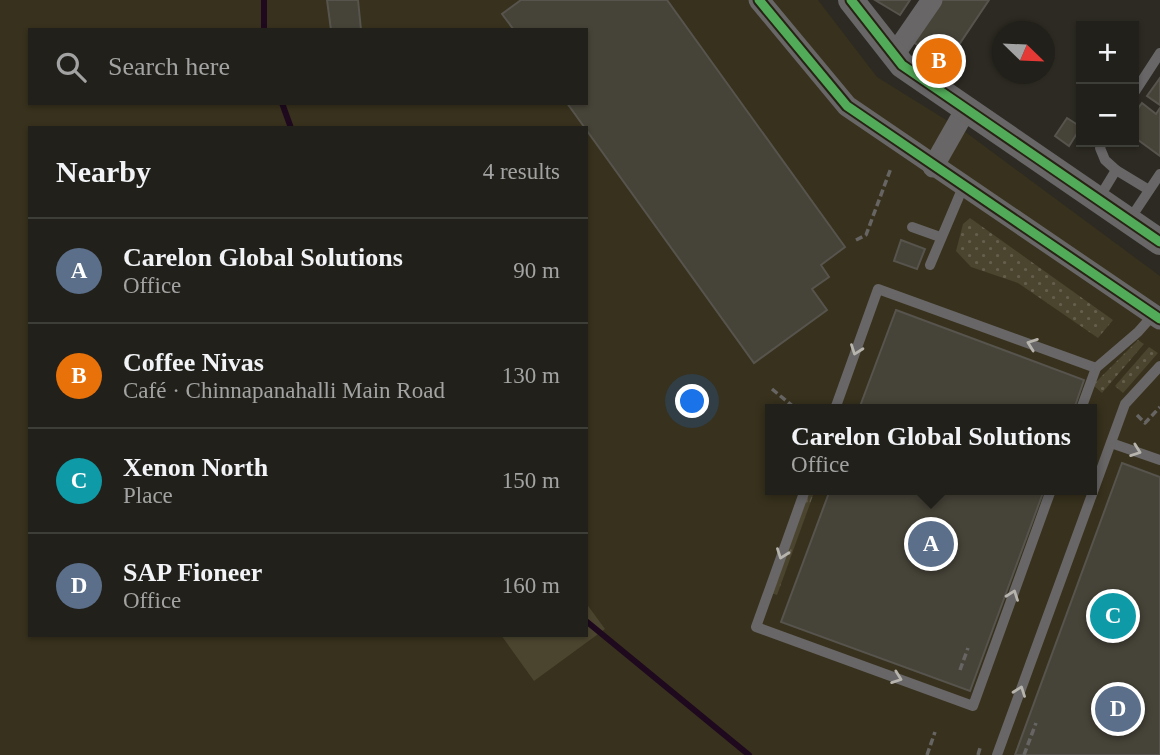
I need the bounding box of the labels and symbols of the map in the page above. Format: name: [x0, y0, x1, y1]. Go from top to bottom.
north arrow: [992, 21, 1055, 84]
pin: B: [916, 35, 962, 87]
one-way arrow: [1026, 339, 1038, 353]
one-way arrow: [850, 343, 864, 355]
your location: [675, 384, 709, 418]
one-way arrow: [1129, 443, 1141, 457]
pin: A: [908, 518, 954, 570]
one-way arrow: [776, 547, 790, 559]
one-way arrow: [1005, 590, 1019, 602]
pin: C: [1090, 590, 1136, 642]
one-way arrow: [890, 670, 902, 684]
pin: D: [1095, 683, 1141, 735]
one-way arrow: [1012, 685, 1026, 697]

